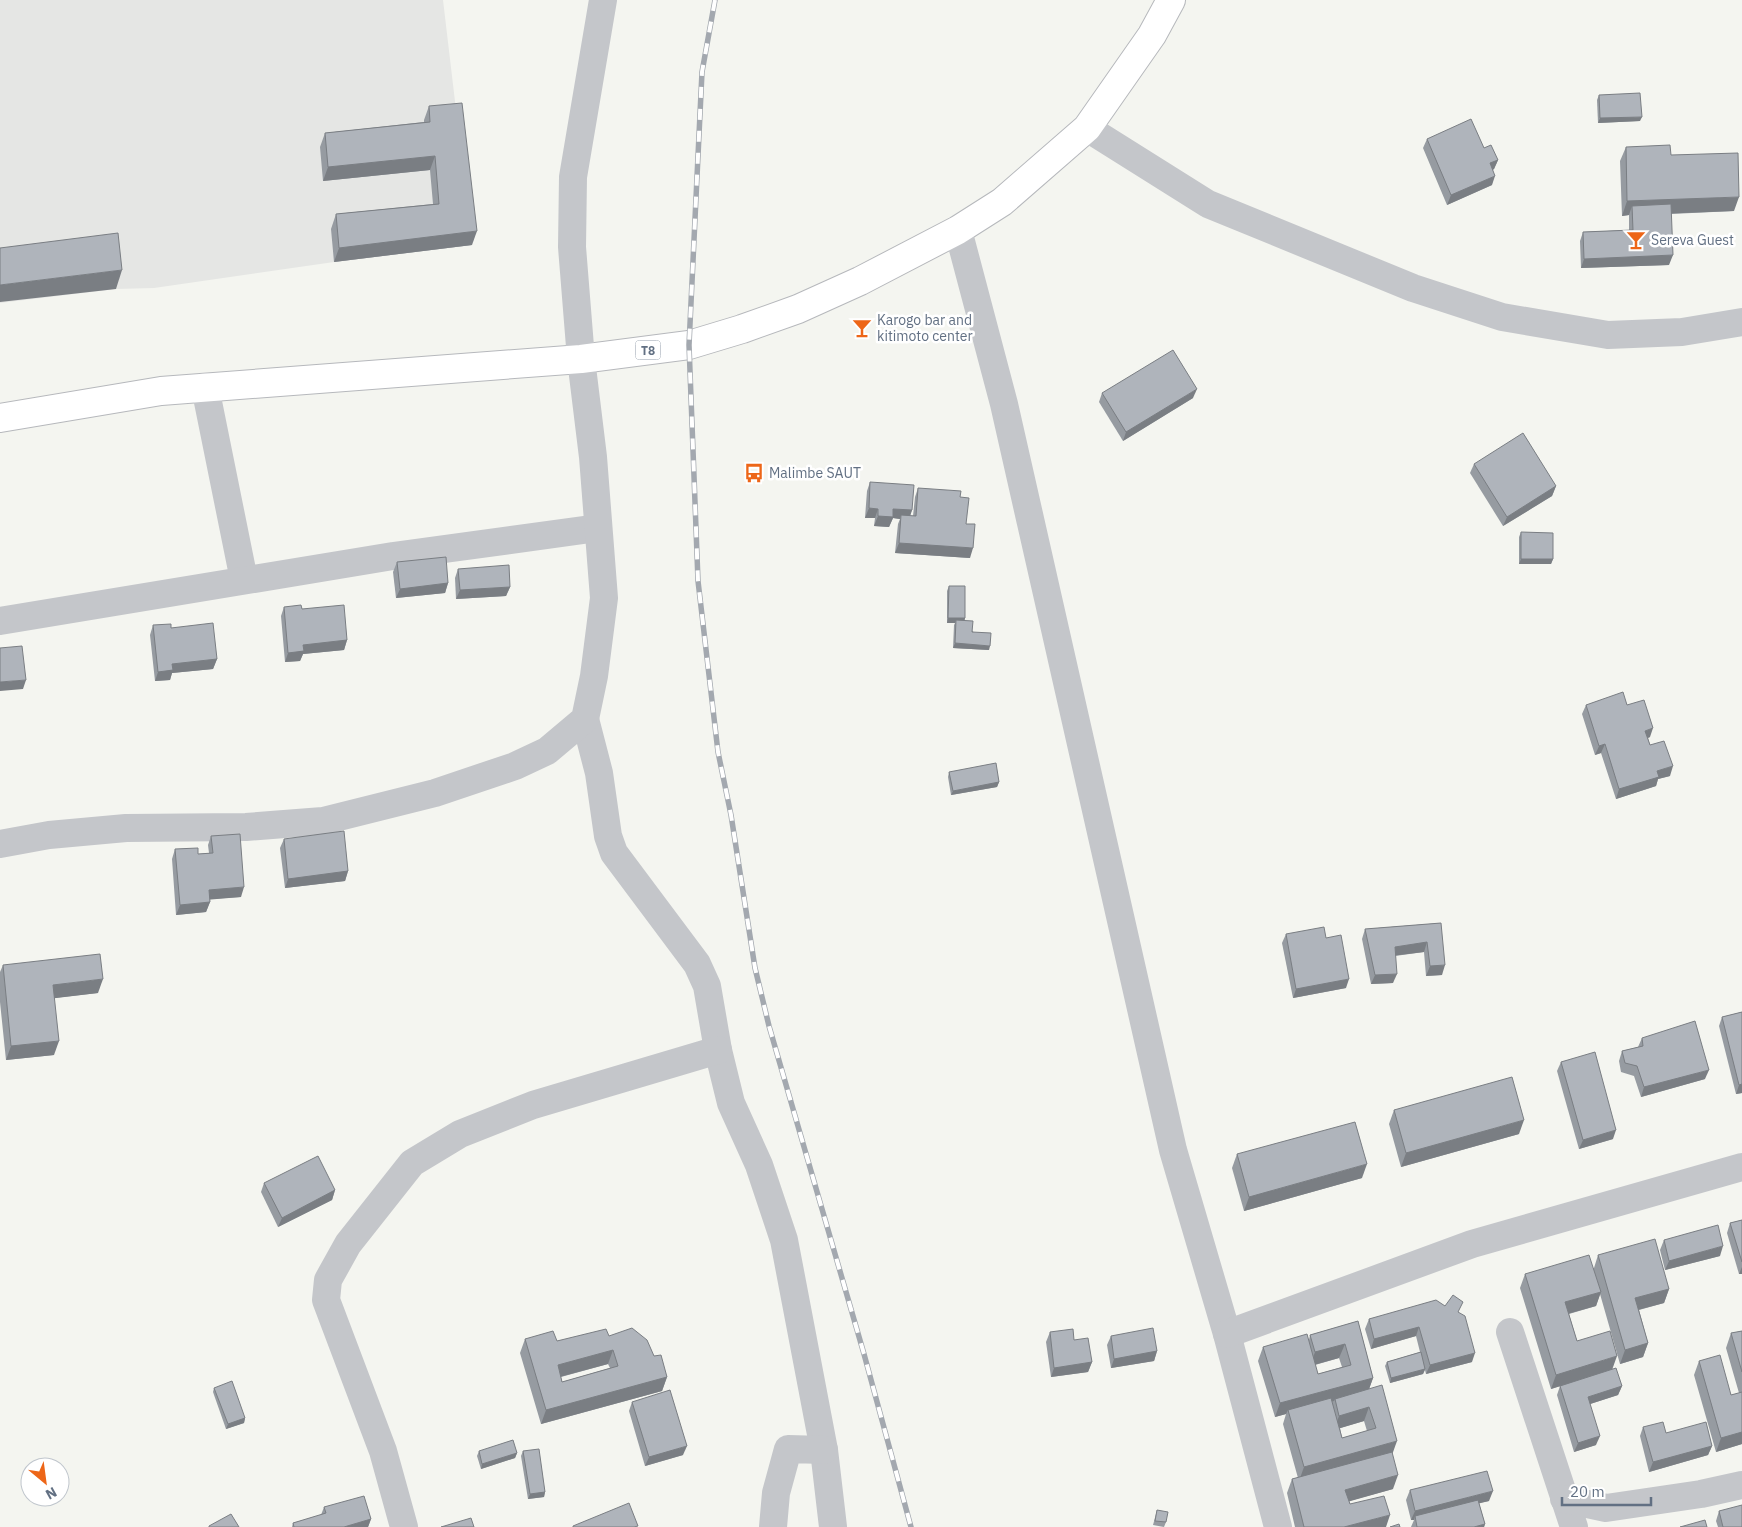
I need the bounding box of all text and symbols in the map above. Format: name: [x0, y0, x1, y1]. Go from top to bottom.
bar icon: Sereva Guest: [1625, 229, 1647, 251]
place label: Sereva Guest: [1651, 231, 1734, 249]
place label: Karogo bar and kitimoto center: [877, 311, 973, 345]
bar icon: Karogo bar and kitimoto center: [851, 317, 873, 339]
road number: T8: [636, 340, 660, 360]
bus stop icon: Malimbe SAUT: [743, 462, 765, 484]
place label: Malimbe SAUT: [769, 464, 861, 482]
north arrow: [20, 1457, 70, 1507]
scale bar: [1562, 1474, 1651, 1506]
text: 20 m: [1570, 1482, 1605, 1501]
text: N: [43, 1483, 60, 1504]

